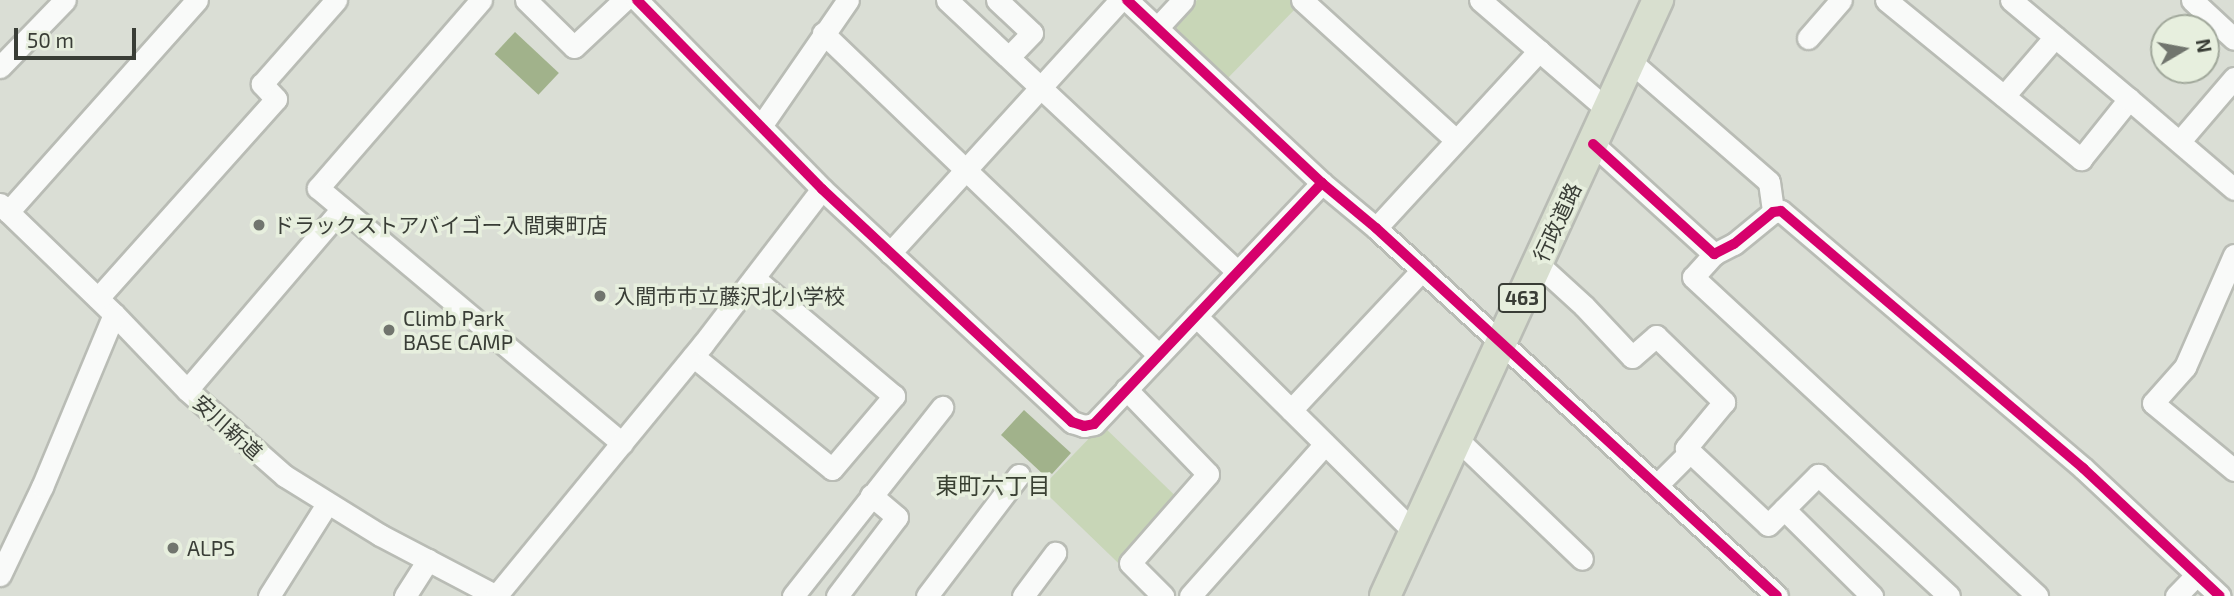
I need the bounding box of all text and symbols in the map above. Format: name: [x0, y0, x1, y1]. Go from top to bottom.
scale bar: [18, 14, 140, 58]
north arrow: [2150, 14, 2220, 84]
text: 50 m: [27, 27, 74, 52]
text: N: [2192, 37, 2217, 54]
street label: 行政道路: [1528, 179, 1586, 265]
place label: ドラックストアバイゴー入間東町店: [273, 212, 609, 238]
marker: ドラックストアバイゴー入間東町店: [251, 217, 267, 233]
road number: 463: [1498, 282, 1546, 314]
place label: 入間市市立藤沢北小学校: [614, 283, 845, 309]
marker: 入間市市立藤沢北小学校: [592, 288, 608, 304]
place label: Climb Park BASE CAMP: [403, 305, 513, 355]
marker: Climb Park BASE CAMP: [381, 322, 397, 338]
street label: 安川新道: [188, 390, 268, 464]
district label: 東町六丁目: [936, 471, 1050, 499]
place label: ALPS: [187, 535, 235, 561]
marker: ALPS: [165, 540, 181, 556]

